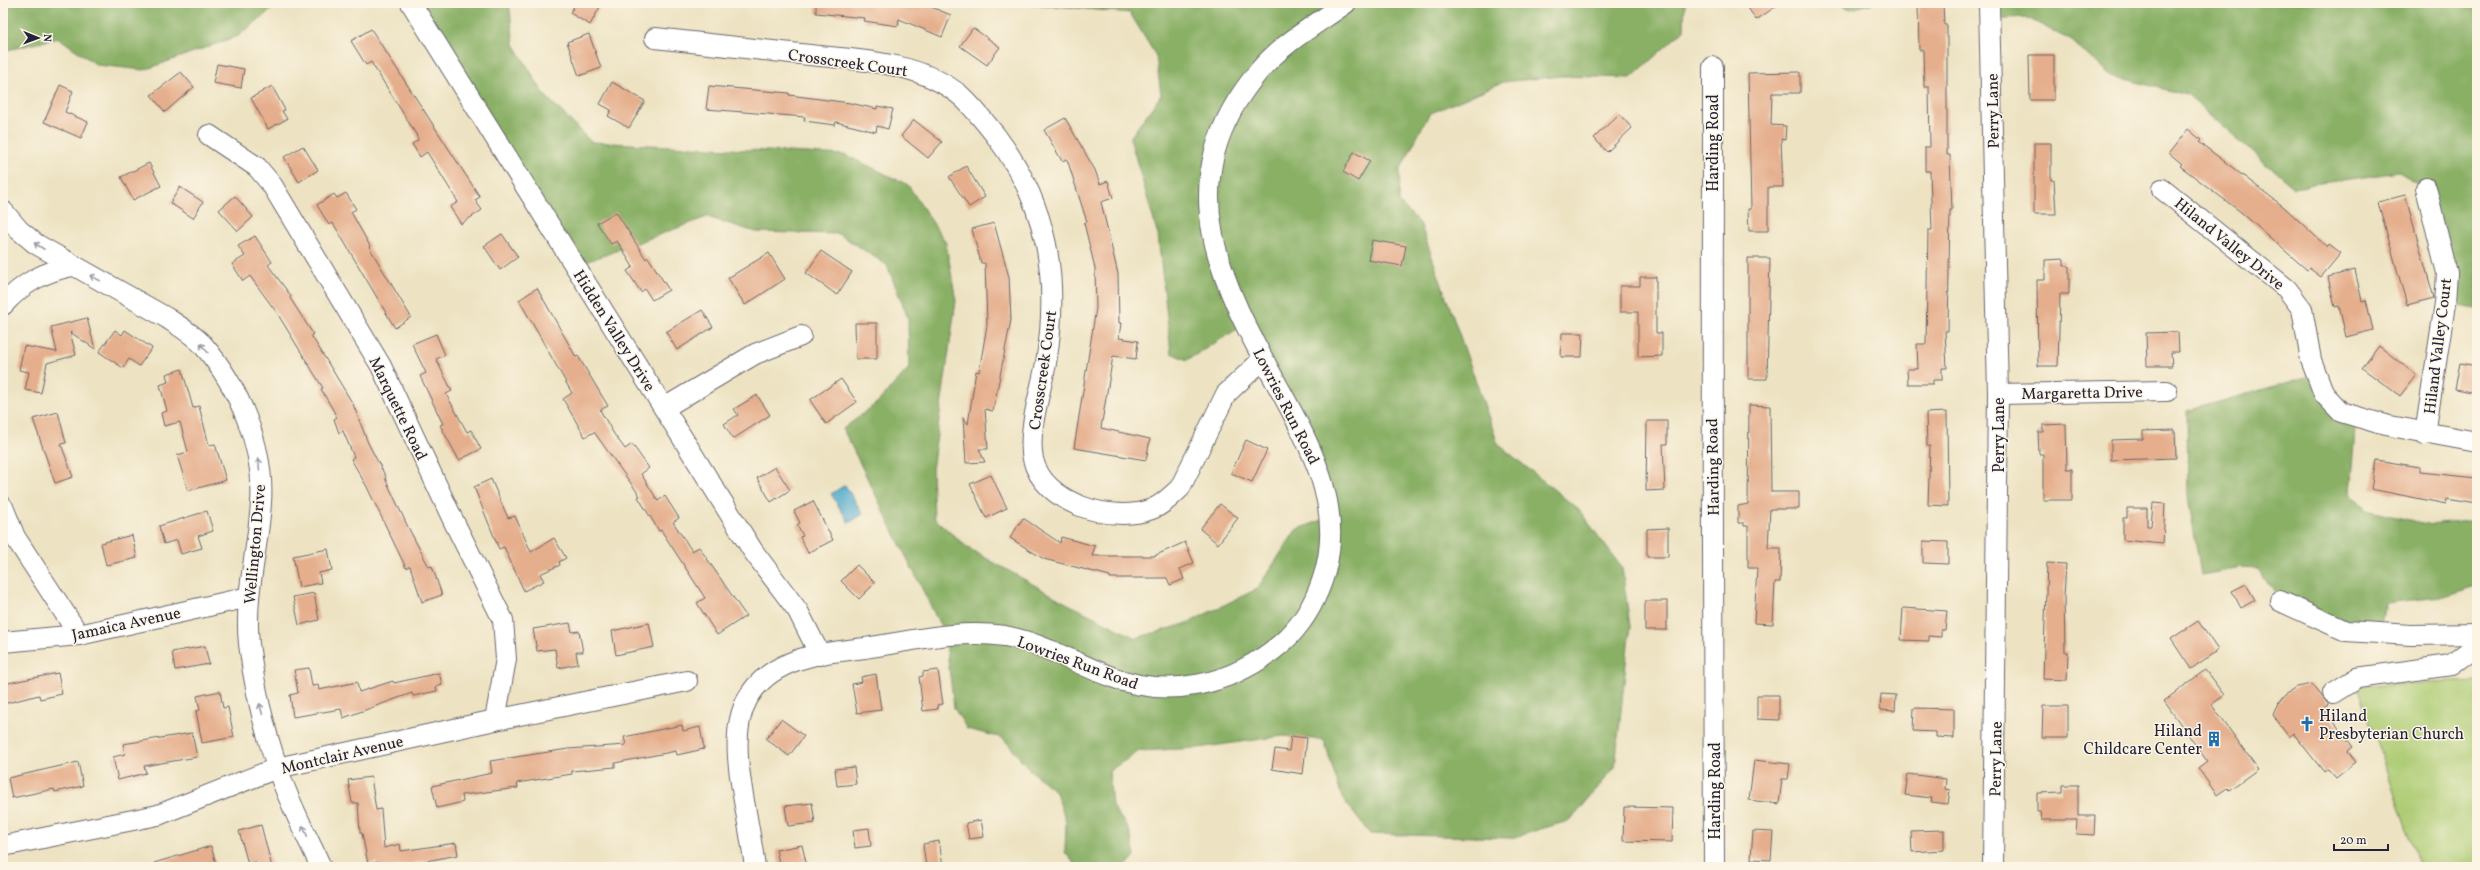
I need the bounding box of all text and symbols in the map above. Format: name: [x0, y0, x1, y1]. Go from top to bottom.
north arrow: [18, 18, 58, 58]
text: N: [39, 34, 54, 42]
street label: Crosscreek Court: [786, 45, 909, 83]
street label: Perry Lane: [1982, 73, 2006, 149]
street label: Harding Road: [1703, 94, 1725, 192]
street label: Hiland Valley Drive: [2169, 193, 2288, 296]
one-way arrow: [34, 242, 45, 250]
street label: Hidden Valley Drive: [567, 266, 660, 396]
one-way arrow: [89, 274, 101, 281]
street label: Hiland Valley Court: [2420, 276, 2458, 416]
street label: Crosscreek Court: [1025, 309, 1063, 432]
one-way arrow: [200, 342, 209, 353]
street label: Lowries Run Road: [1246, 345, 1324, 469]
street label: Marquette Road: [363, 353, 432, 464]
street label: Margaretta Drive: [2021, 382, 2143, 406]
street label: Perry Lane: [1989, 397, 2011, 473]
street label: Harding Road: [1702, 418, 1726, 516]
one-way arrow: [256, 458, 263, 471]
street label: Wellington Drive: [240, 483, 272, 605]
street label: Jamaica Avenue: [70, 603, 183, 647]
street label: Lowries Run Road: [1014, 632, 1141, 696]
one-way arrow: [257, 703, 264, 716]
place label: Hiland Presbyterian Church: [2319, 706, 2464, 746]
church icon: Hiland Presbyterian Church: [2298, 715, 2316, 733]
street label: Perry Lane: [1985, 721, 2009, 797]
place label: Hiland Childcare Center: [2083, 721, 2202, 761]
building icon: Hiland Childcare Center: [2205, 730, 2223, 748]
street label: Montclair Avenue: [279, 731, 406, 781]
street label: Harding Road: [1705, 742, 1727, 840]
one-way arrow: [301, 826, 308, 838]
scale bar: [2334, 826, 2388, 852]
text: 20 m: [2340, 833, 2367, 849]

